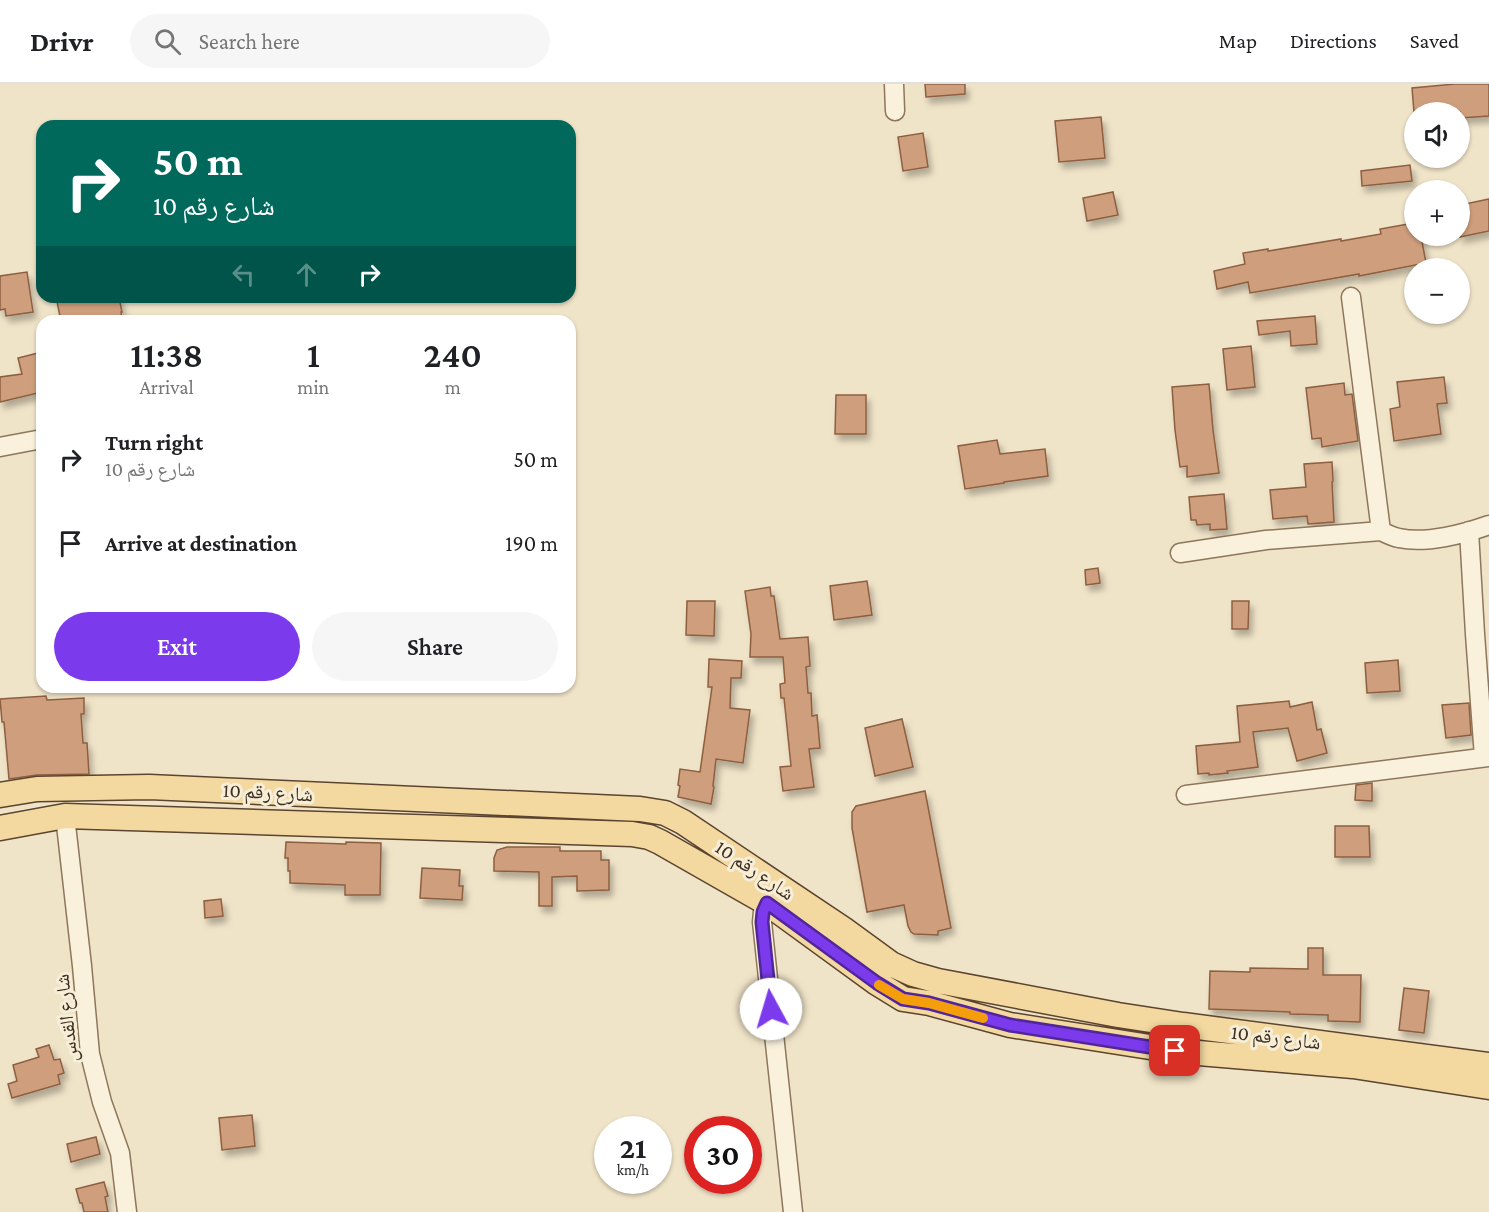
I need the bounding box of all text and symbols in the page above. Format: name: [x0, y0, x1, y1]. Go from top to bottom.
search box: [130, 14, 550, 68]
icon: search: [151, 25, 184, 58]
text: Drivr: [30, 26, 94, 57]
text: Search here: [199, 29, 300, 54]
text: Map: [1219, 29, 1257, 53]
text: Directions: [1290, 29, 1377, 53]
text: Saved: [1410, 29, 1459, 53]
map controls: [1404, 102, 1470, 324]
button: sound: [1404, 102, 1470, 168]
text: 50 m: [153, 137, 243, 184]
icon: right: [54, 144, 132, 222]
button: +: [1404, 180, 1470, 246]
text: شارع رقم 10: [153, 191, 275, 221]
icon: left: [227, 258, 260, 291]
icon: ahead: [290, 258, 323, 291]
icon: right: [353, 258, 386, 291]
button: −: [1404, 258, 1470, 324]
text: 11:38: [130, 335, 203, 375]
text: 1: [307, 335, 320, 375]
text: 240: [424, 335, 482, 375]
text: Arrival: [139, 376, 194, 398]
text: min: [297, 376, 329, 398]
text: m: [445, 376, 461, 398]
text: Turn right: [105, 430, 203, 455]
icon: right: [54, 443, 87, 476]
text: 50 m: [513, 447, 558, 472]
text: شارع رقم 10: [105, 458, 195, 480]
icon: arrive: [54, 527, 87, 560]
text: Arrive at destination: [105, 531, 297, 556]
text: 190 m: [505, 531, 558, 556]
button: Exit: [54, 612, 300, 681]
button: Share: [312, 612, 558, 681]
street label: شارع رقم 10: [222, 779, 314, 808]
street label: شارع رقم 10: [710, 836, 799, 907]
street label: شارع القدس: [50, 973, 84, 1063]
position arrow: [739, 977, 803, 1041]
street label: شارع رقم 10: [1230, 1021, 1322, 1056]
pin: [1149, 1025, 1200, 1076]
icon: arrive: [1158, 1034, 1191, 1067]
speed limit sign: 30: [684, 1116, 762, 1194]
text: 21: [620, 1131, 646, 1164]
text: km/h: [617, 1162, 649, 1178]

